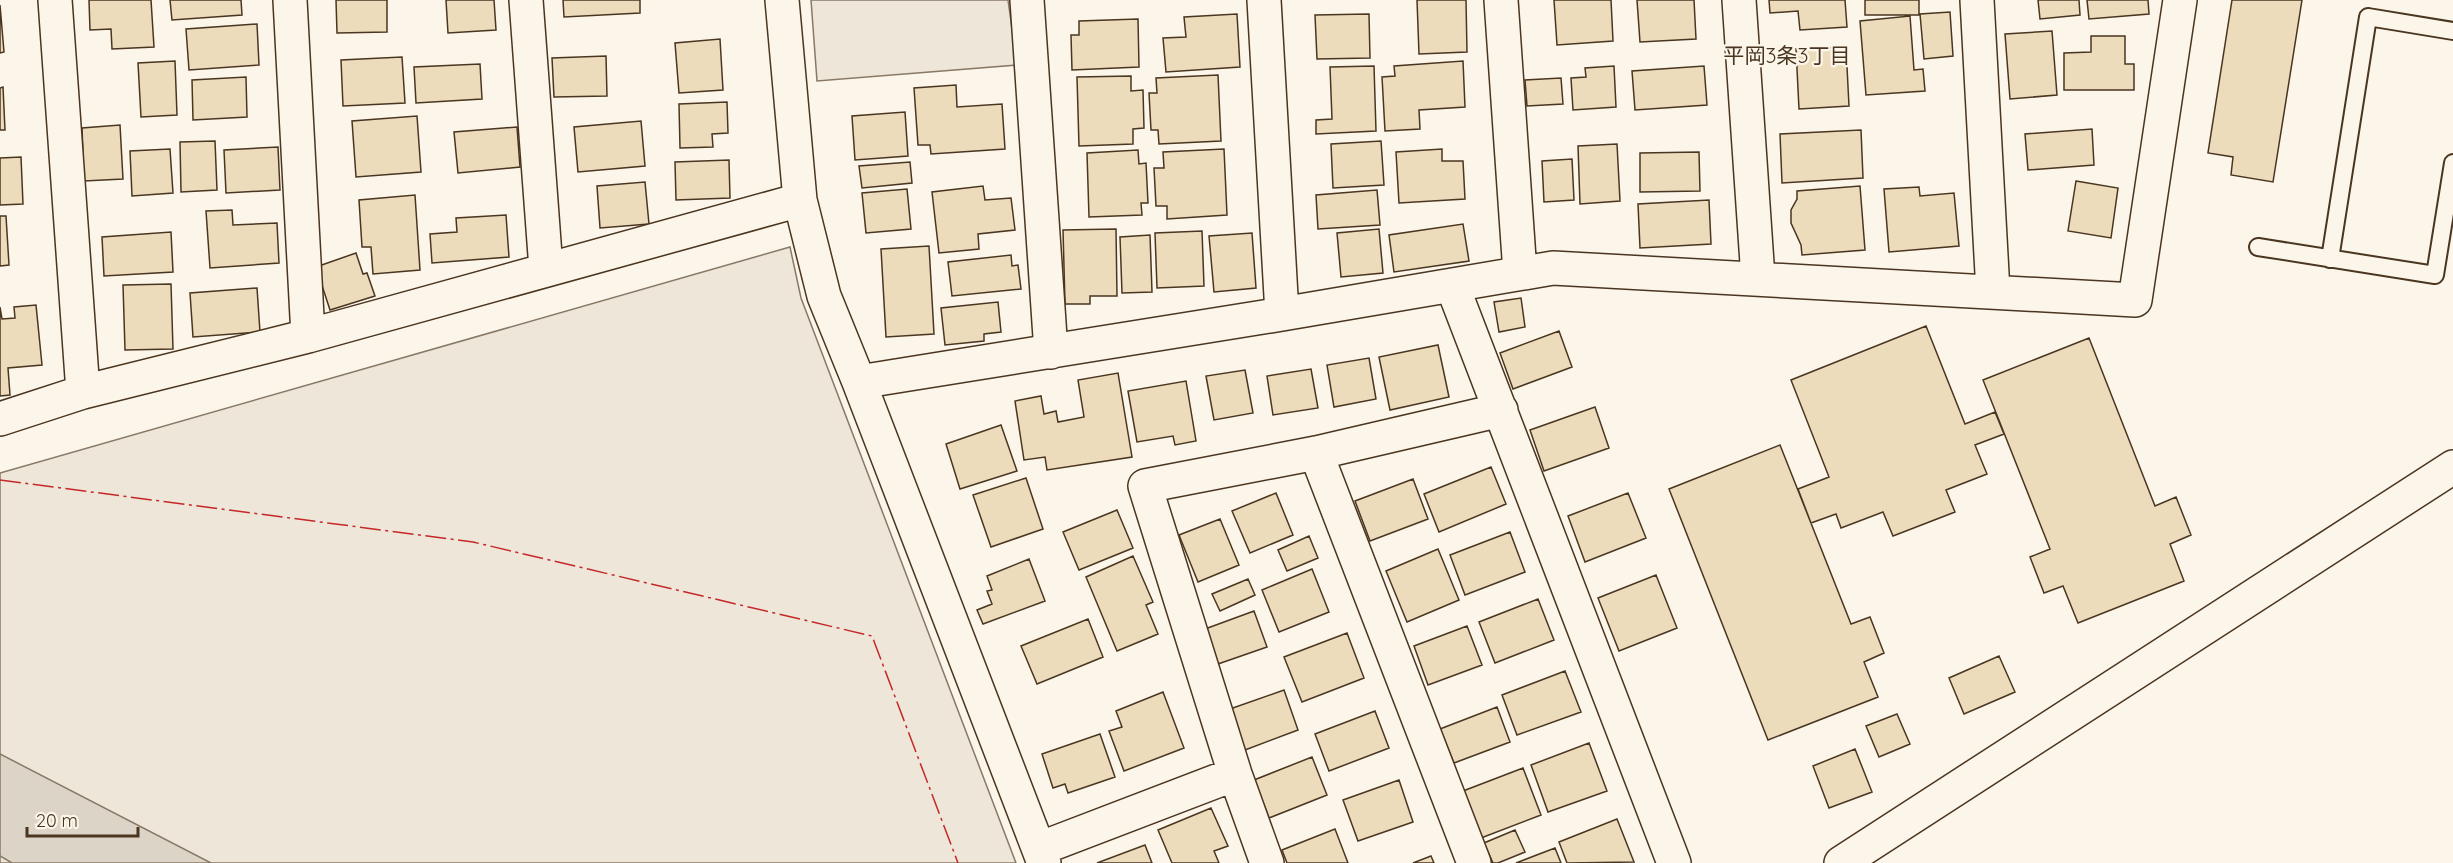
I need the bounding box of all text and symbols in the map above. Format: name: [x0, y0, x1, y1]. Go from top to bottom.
district label: 平岡3条3丁目: [1723, 42, 1851, 68]
scale bar: [27, 800, 138, 838]
text: 20 m: [36, 809, 78, 832]

